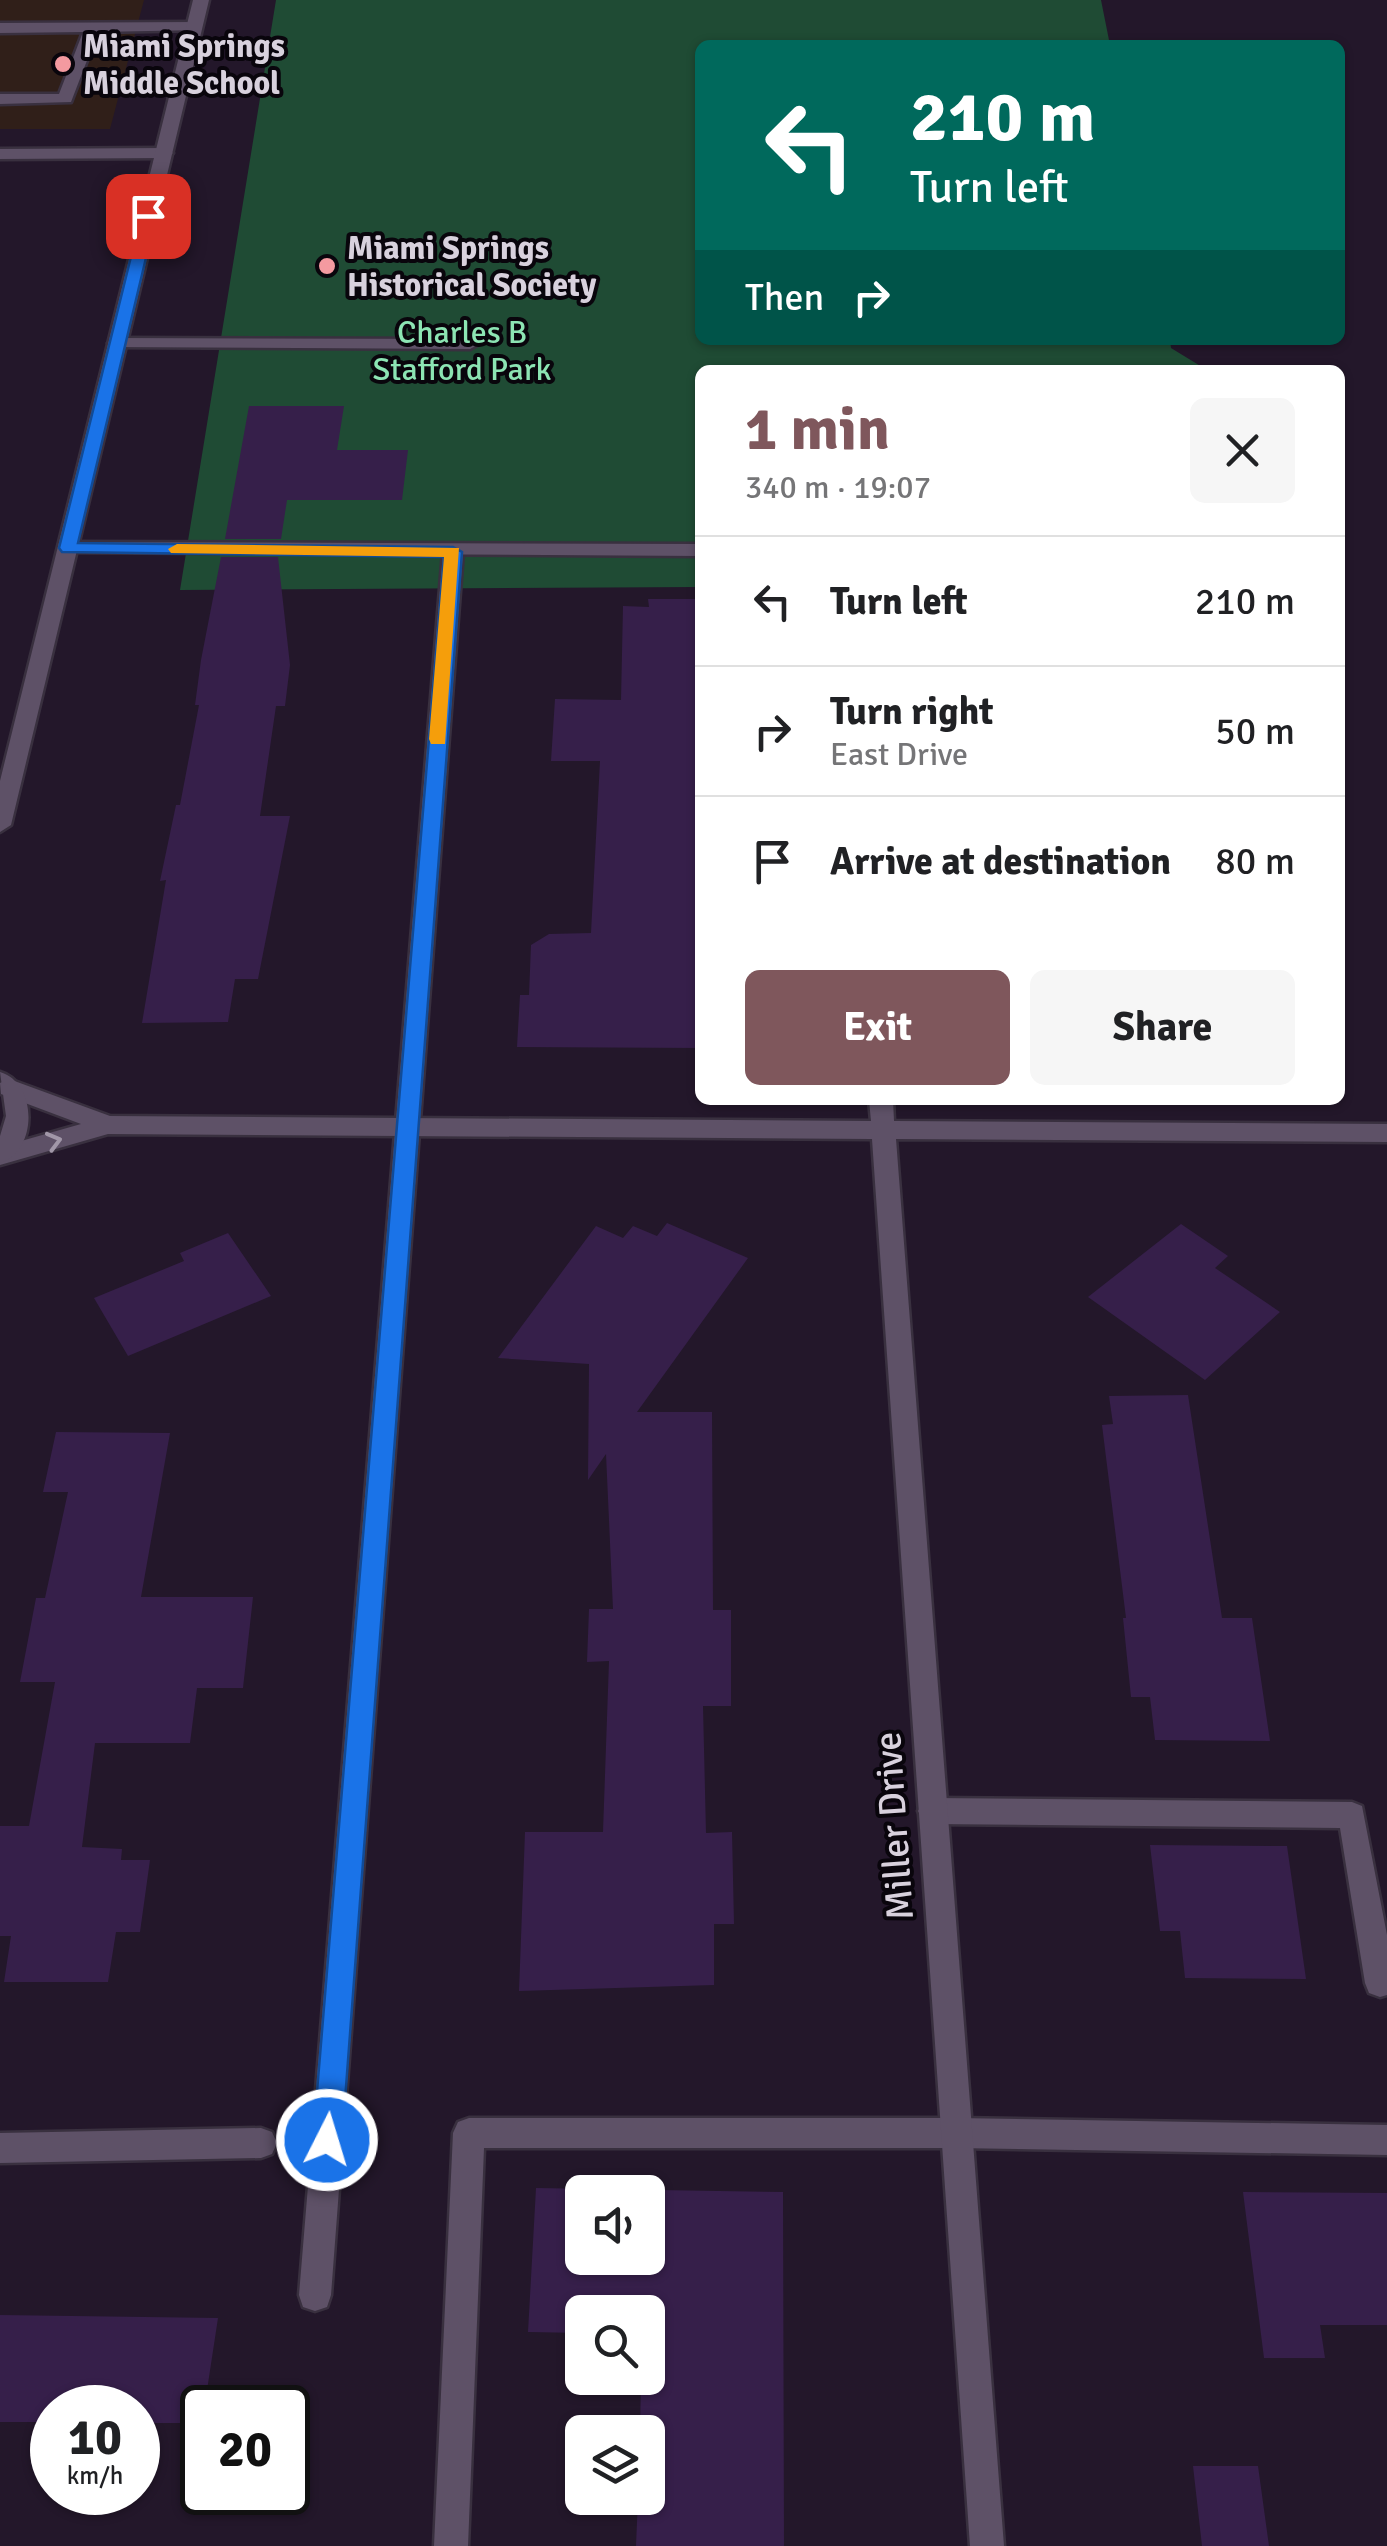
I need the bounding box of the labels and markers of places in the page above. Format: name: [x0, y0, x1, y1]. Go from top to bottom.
place label: Miami Springs Middle School: [83, 27, 285, 103]
marker: Miami Springs Middle School: [52, 53, 74, 75]
pin: [106, 174, 191, 259]
place label: Miami Springs Historical Society: [347, 229, 596, 305]
marker: Miami Springs Historical Society: [316, 255, 338, 277]

